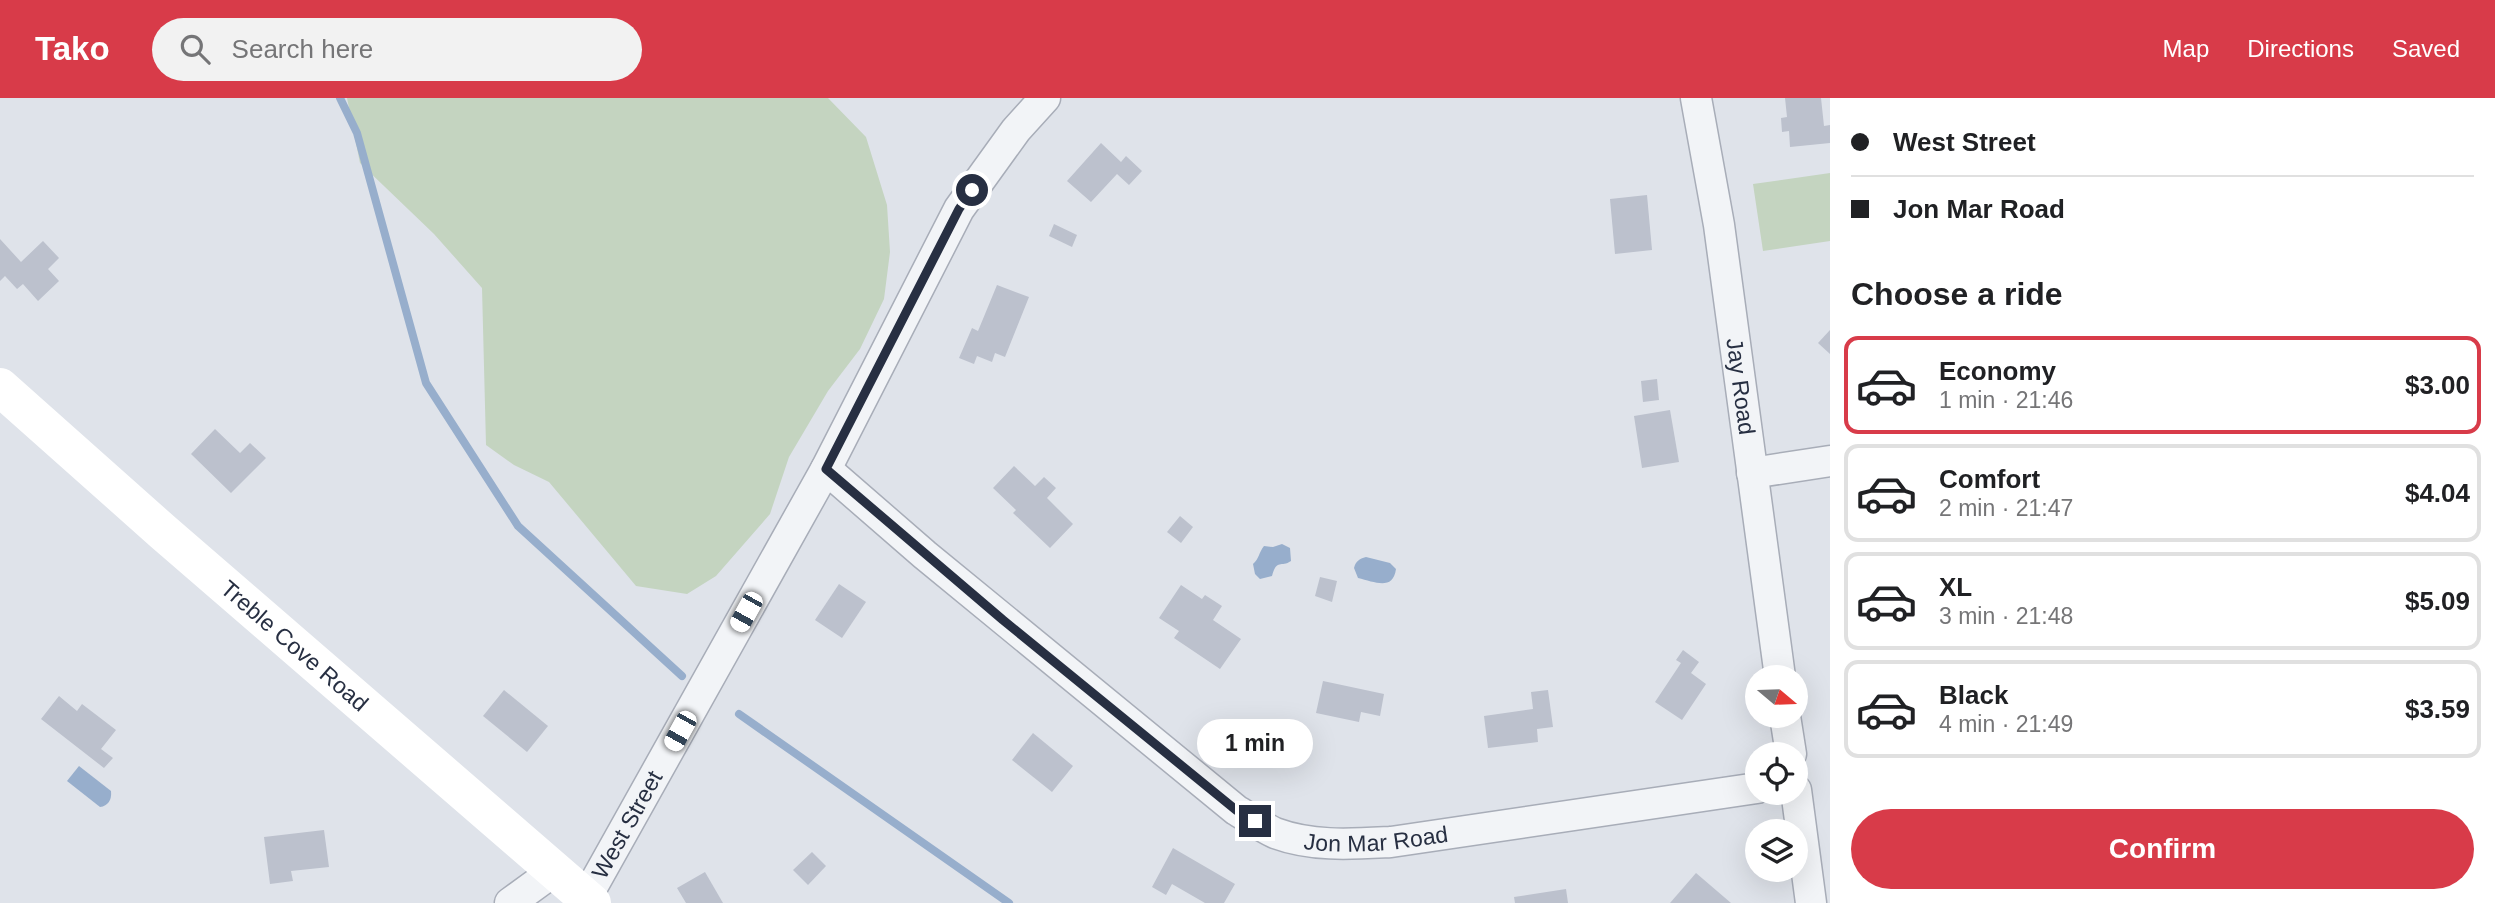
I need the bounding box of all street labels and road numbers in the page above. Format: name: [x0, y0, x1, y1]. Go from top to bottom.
street label: Jay Road: [1721, 337, 1760, 436]
street label: Treble Cove Road: [216, 575, 373, 716]
street label: West Street: [586, 766, 668, 883]
street label: Jon Mar Road: [1302, 821, 1450, 857]

